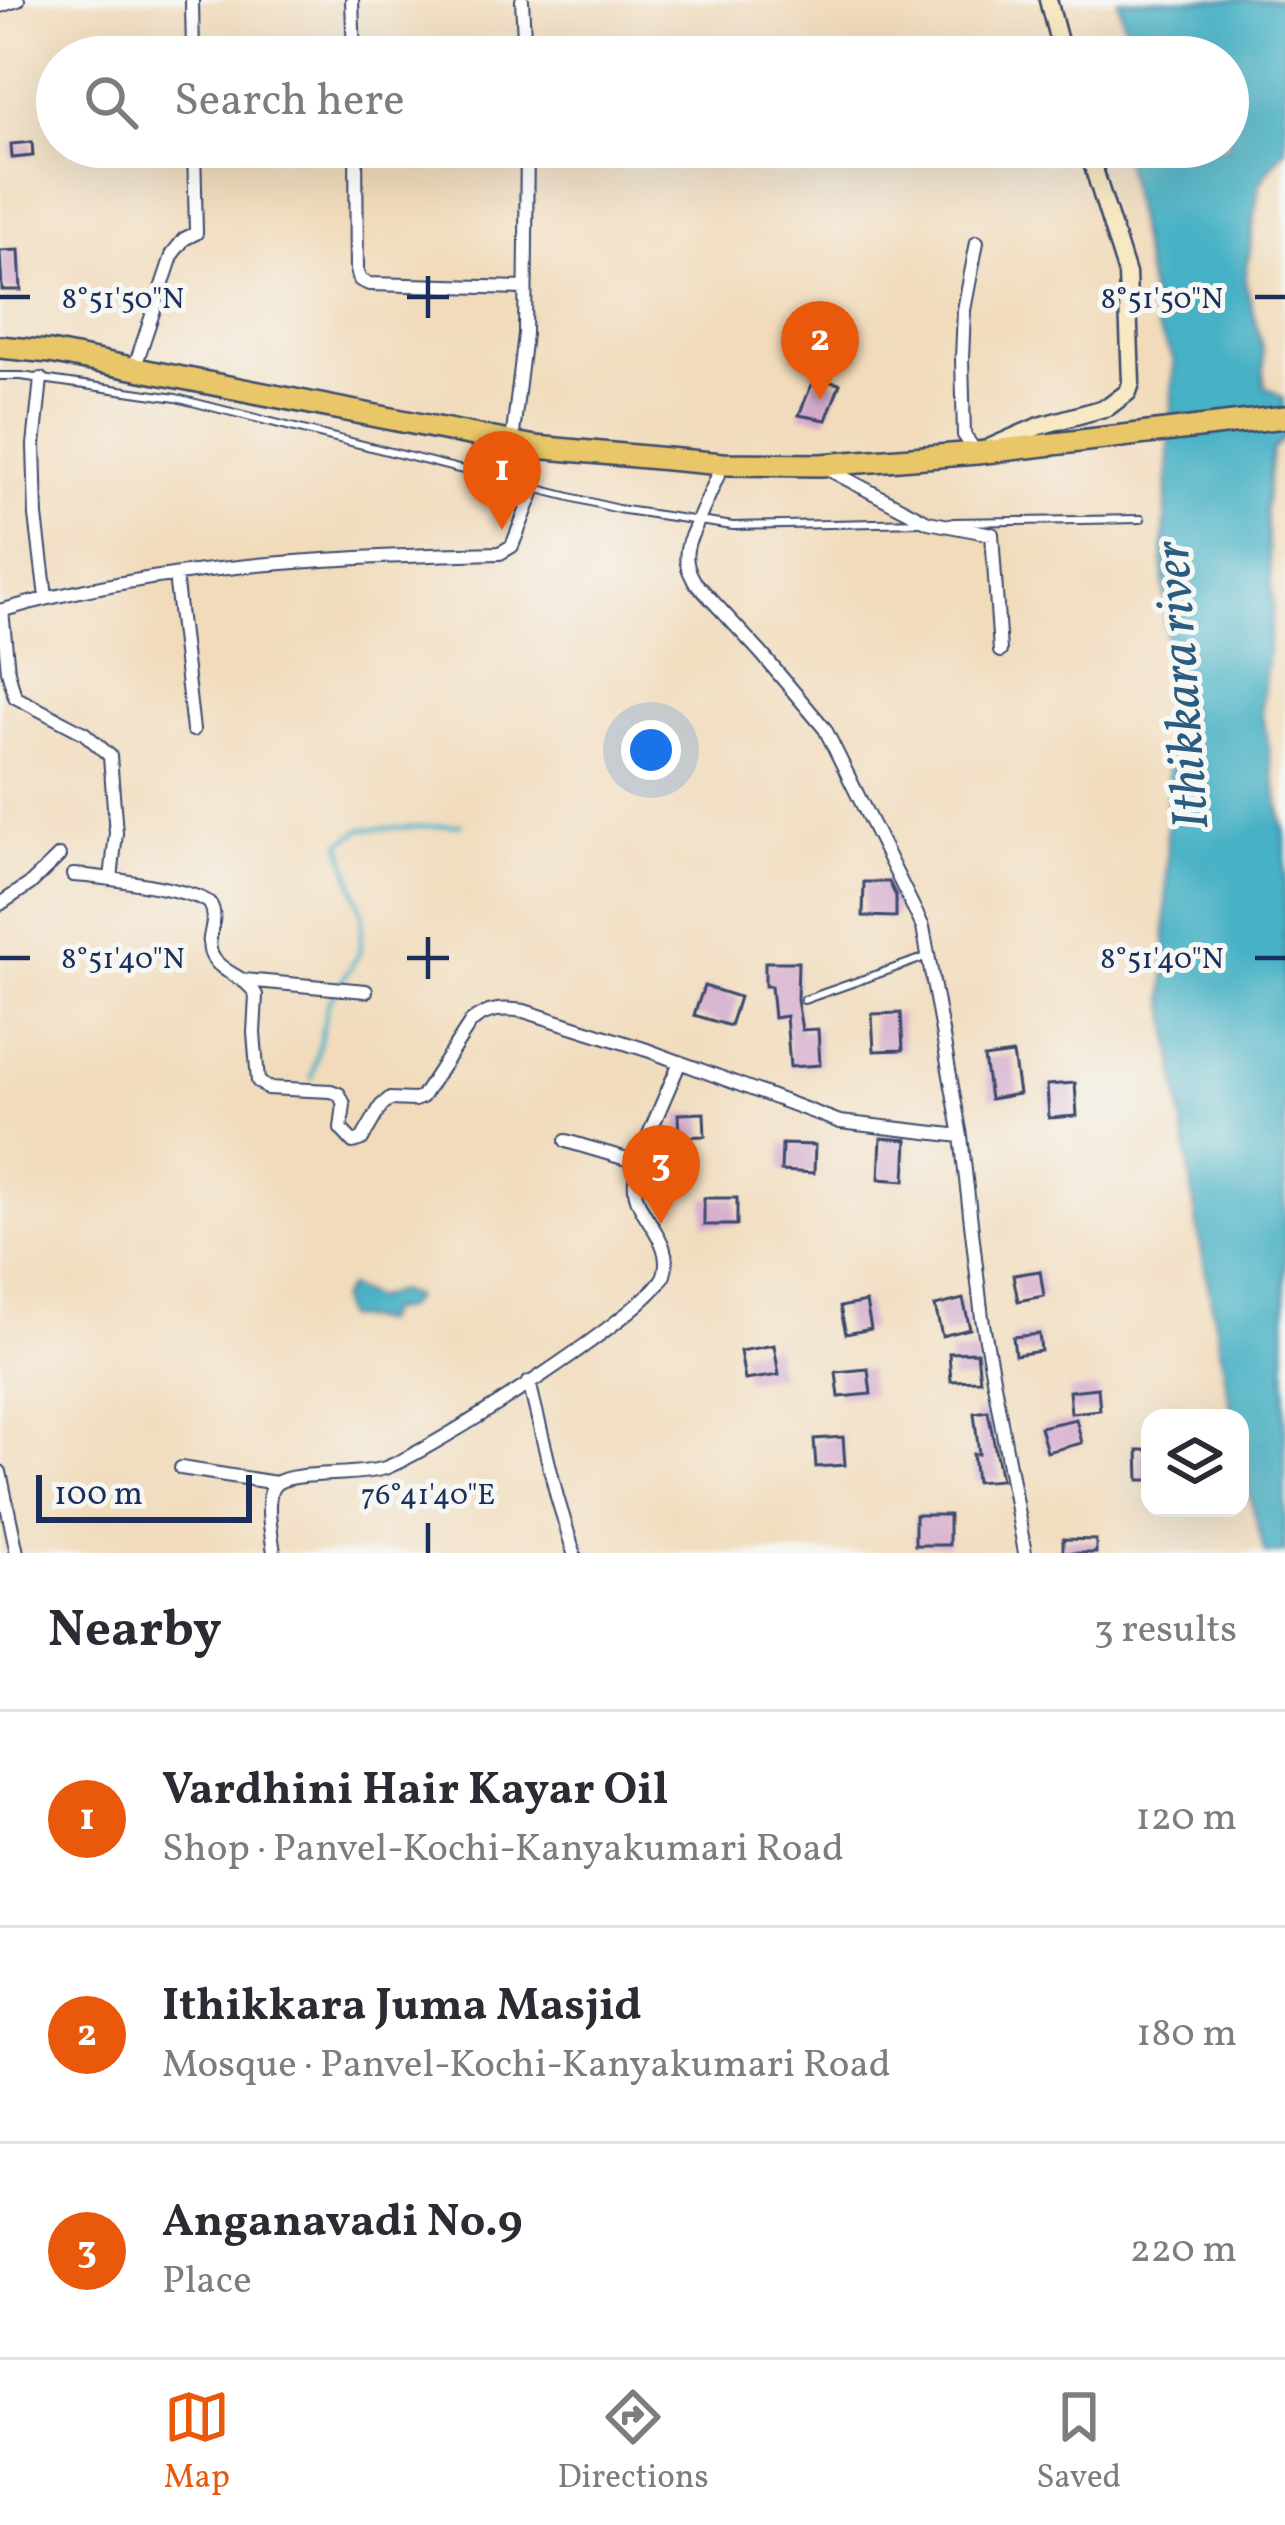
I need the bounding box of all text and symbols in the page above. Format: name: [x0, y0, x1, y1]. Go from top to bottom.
search box: [36, 36, 1249, 168]
icon: search: [78, 69, 144, 135]
text: Search here: [174, 71, 405, 134]
text: 8°51'50"N: [62, 279, 184, 321]
text: 8°51'50"N: [1101, 279, 1223, 321]
pin: 2: [781, 301, 859, 400]
pin: 1: [463, 431, 541, 530]
water label: Ithikkara river: [1138, 537, 1230, 832]
your location: [621, 720, 681, 780]
text: 8°51'40"N: [61, 939, 185, 981]
text: 8°51'40"N: [1100, 939, 1224, 981]
pin: 3: [622, 1125, 700, 1224]
map controls: [1141, 1409, 1249, 1517]
button: layers: [1141, 1409, 1249, 1517]
scale bar: [36, 1469, 252, 1522]
text: 100 m: [54, 1473, 143, 1519]
text: 76°41'40"E: [361, 1475, 495, 1517]
text: Nearby: [48, 1596, 222, 1667]
text: 3 results: [1094, 1604, 1237, 1658]
text: Vardhini Hair Kayar Oil: [162, 1760, 668, 1823]
text: 1: [79, 1792, 95, 1846]
text: 120 m: [1136, 1792, 1237, 1846]
text: Shop · Panvel-Kochi-Kanyakumari Road: [162, 1823, 844, 1877]
text: Ithikkara Juma Masjid: [162, 1976, 642, 2039]
text: 2: [77, 2008, 97, 2062]
text: 180 m: [1136, 2008, 1237, 2062]
text: Mosque · Panvel-Kochi-Kanyakumari Road: [162, 2039, 891, 2093]
text: Anganavadi No.9: [162, 2192, 523, 2255]
text: 3: [77, 2224, 97, 2278]
text: 220 m: [1130, 2224, 1237, 2278]
text: Place: [162, 2255, 252, 2309]
tab: Map: [164, 2384, 230, 2502]
tab: Directions: [557, 2384, 709, 2502]
tab: Saved: [1036, 2384, 1121, 2502]

